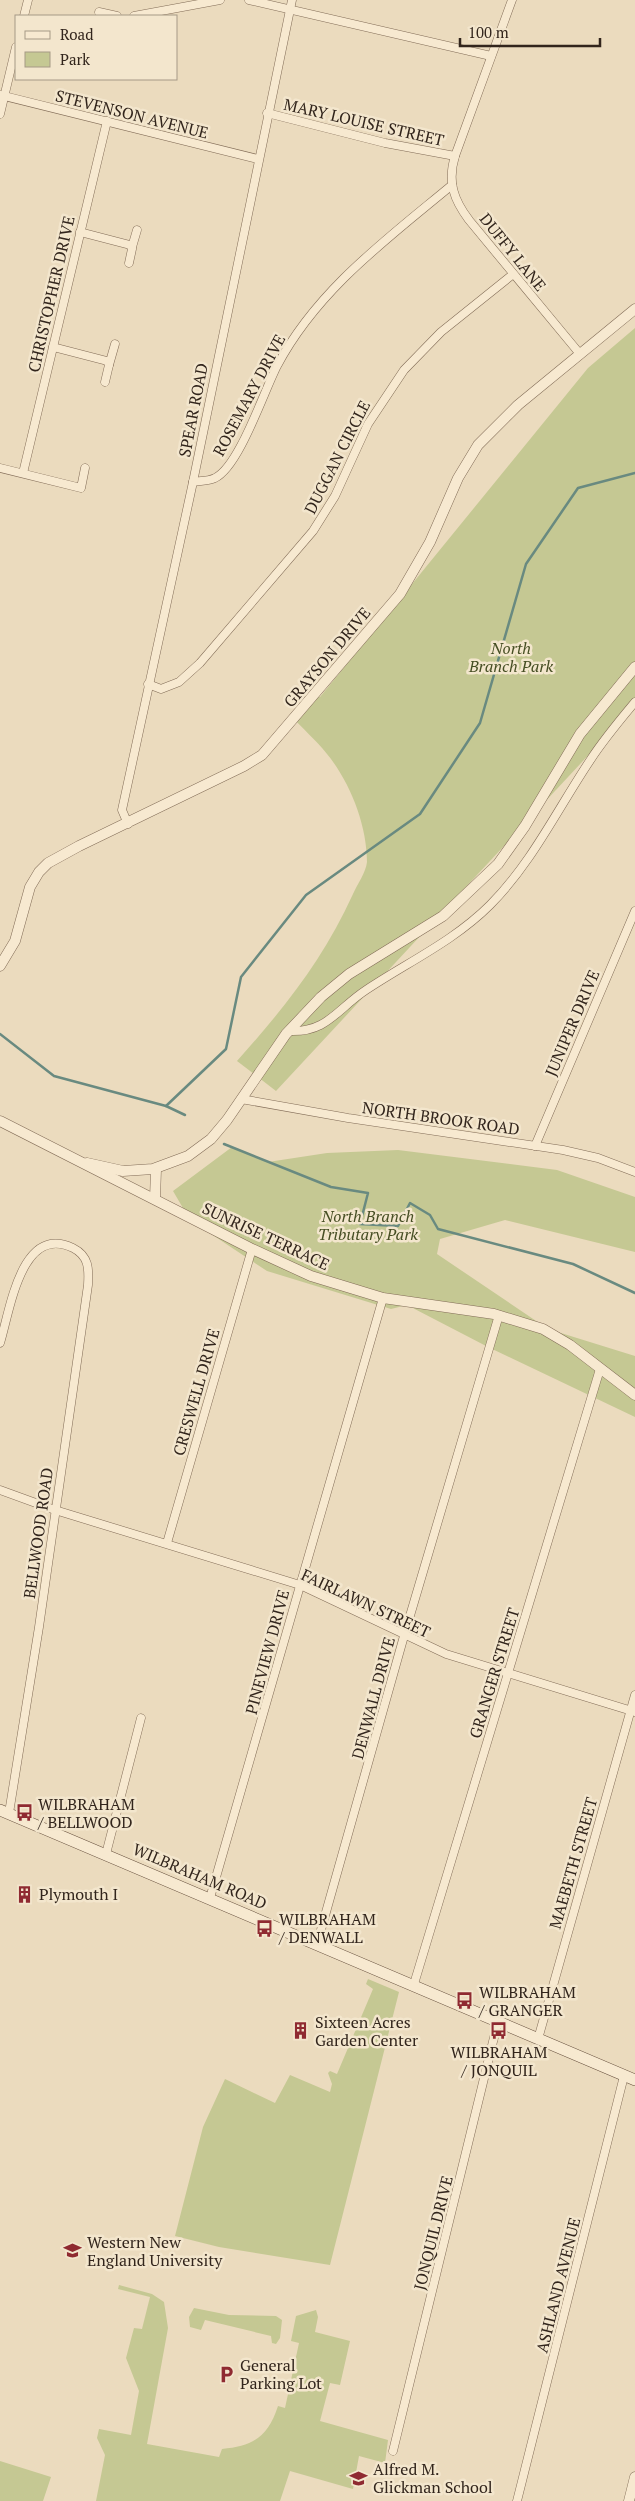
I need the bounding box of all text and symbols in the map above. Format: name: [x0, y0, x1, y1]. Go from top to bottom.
legend: [15, 15, 178, 80]
scale bar: [460, 15, 600, 47]
text: 100 m: [468, 22, 509, 42]
text: Road: [60, 24, 93, 44]
text: Park: [60, 49, 90, 69]
street label: STEVENSON AVENUE: [53, 84, 211, 144]
street label: MARY LOUISE STREET: [282, 93, 446, 151]
street label: DUFFY LANE: [475, 208, 551, 296]
street label: CHRISTOPHER DRIVE: [22, 214, 80, 374]
street label: ROSEMARY DRIVE: [208, 330, 290, 460]
street label: SPEAR ROAD: [173, 361, 213, 459]
street label: DUGGAN CIRCLE: [299, 396, 375, 518]
street label: GRAYSON DRIVE: [279, 602, 375, 712]
park label: North Branch Park: [468, 637, 553, 677]
street label: JUNIPER DRIVE: [540, 966, 604, 1080]
street label: NORTH BROOK ROAD: [361, 1096, 521, 1140]
street label: SUNRISE TERRACE: [199, 1197, 333, 1275]
park label: North Branch Tributary Park: [318, 1205, 418, 1245]
street label: CRESWELL DRIVE: [167, 1326, 225, 1458]
street label: BELLWOOD ROAD: [18, 1466, 58, 1600]
street label: FAIRLAWN STREET: [298, 1563, 434, 1643]
street label: PINEVIEW DRIVE: [240, 1587, 294, 1717]
street label: GRANGER STREET: [464, 1605, 524, 1741]
street label: DENWALL DRIVE: [346, 1634, 400, 1762]
place label: WILBRAHAM / BELLWOOD: [37, 1793, 135, 1833]
street label: MAEBETH STREET: [544, 1795, 602, 1931]
bus stop icon: WILBRAHAM / BELLWOOD: [14, 1803, 34, 1823]
street label: WILBRAHAM ROAD: [130, 1838, 270, 1914]
place label: Plymouth I: [39, 1883, 118, 1905]
building icon: Plymouth I: [15, 1884, 35, 1904]
place label: WILBRAHAM / DENWALL: [278, 1908, 376, 1948]
bus stop icon: WILBRAHAM / DENWALL: [255, 1918, 275, 1938]
place label: WILBRAHAM / GRANGER: [478, 1981, 576, 2021]
bus stop icon: WILBRAHAM / GRANGER: [455, 1991, 475, 2011]
place label: Sixteen Acres Garden Center: [315, 2011, 419, 2051]
building icon: Sixteen Acres Garden Center: [291, 2021, 311, 2041]
bus stop icon: WILBRAHAM / JONQUIL: [489, 2021, 509, 2041]
place label: WILBRAHAM / JONQUIL: [451, 2041, 548, 2081]
street label: JONQUIL DRIVE: [408, 2173, 458, 2293]
street label: ASHLAND AVENUE: [531, 2215, 585, 2355]
place label: Western New England University: [87, 2231, 223, 2271]
school or university icon: Western New England University: [63, 2241, 83, 2261]
place label: General Parking Lot: [240, 2354, 322, 2394]
parking icon: General Parking Lot: [216, 2364, 236, 2384]
place label: Alfred M. Glickman School: [373, 2458, 493, 2498]
school or university icon: Alfred M. Glickman School: [349, 2468, 369, 2488]

